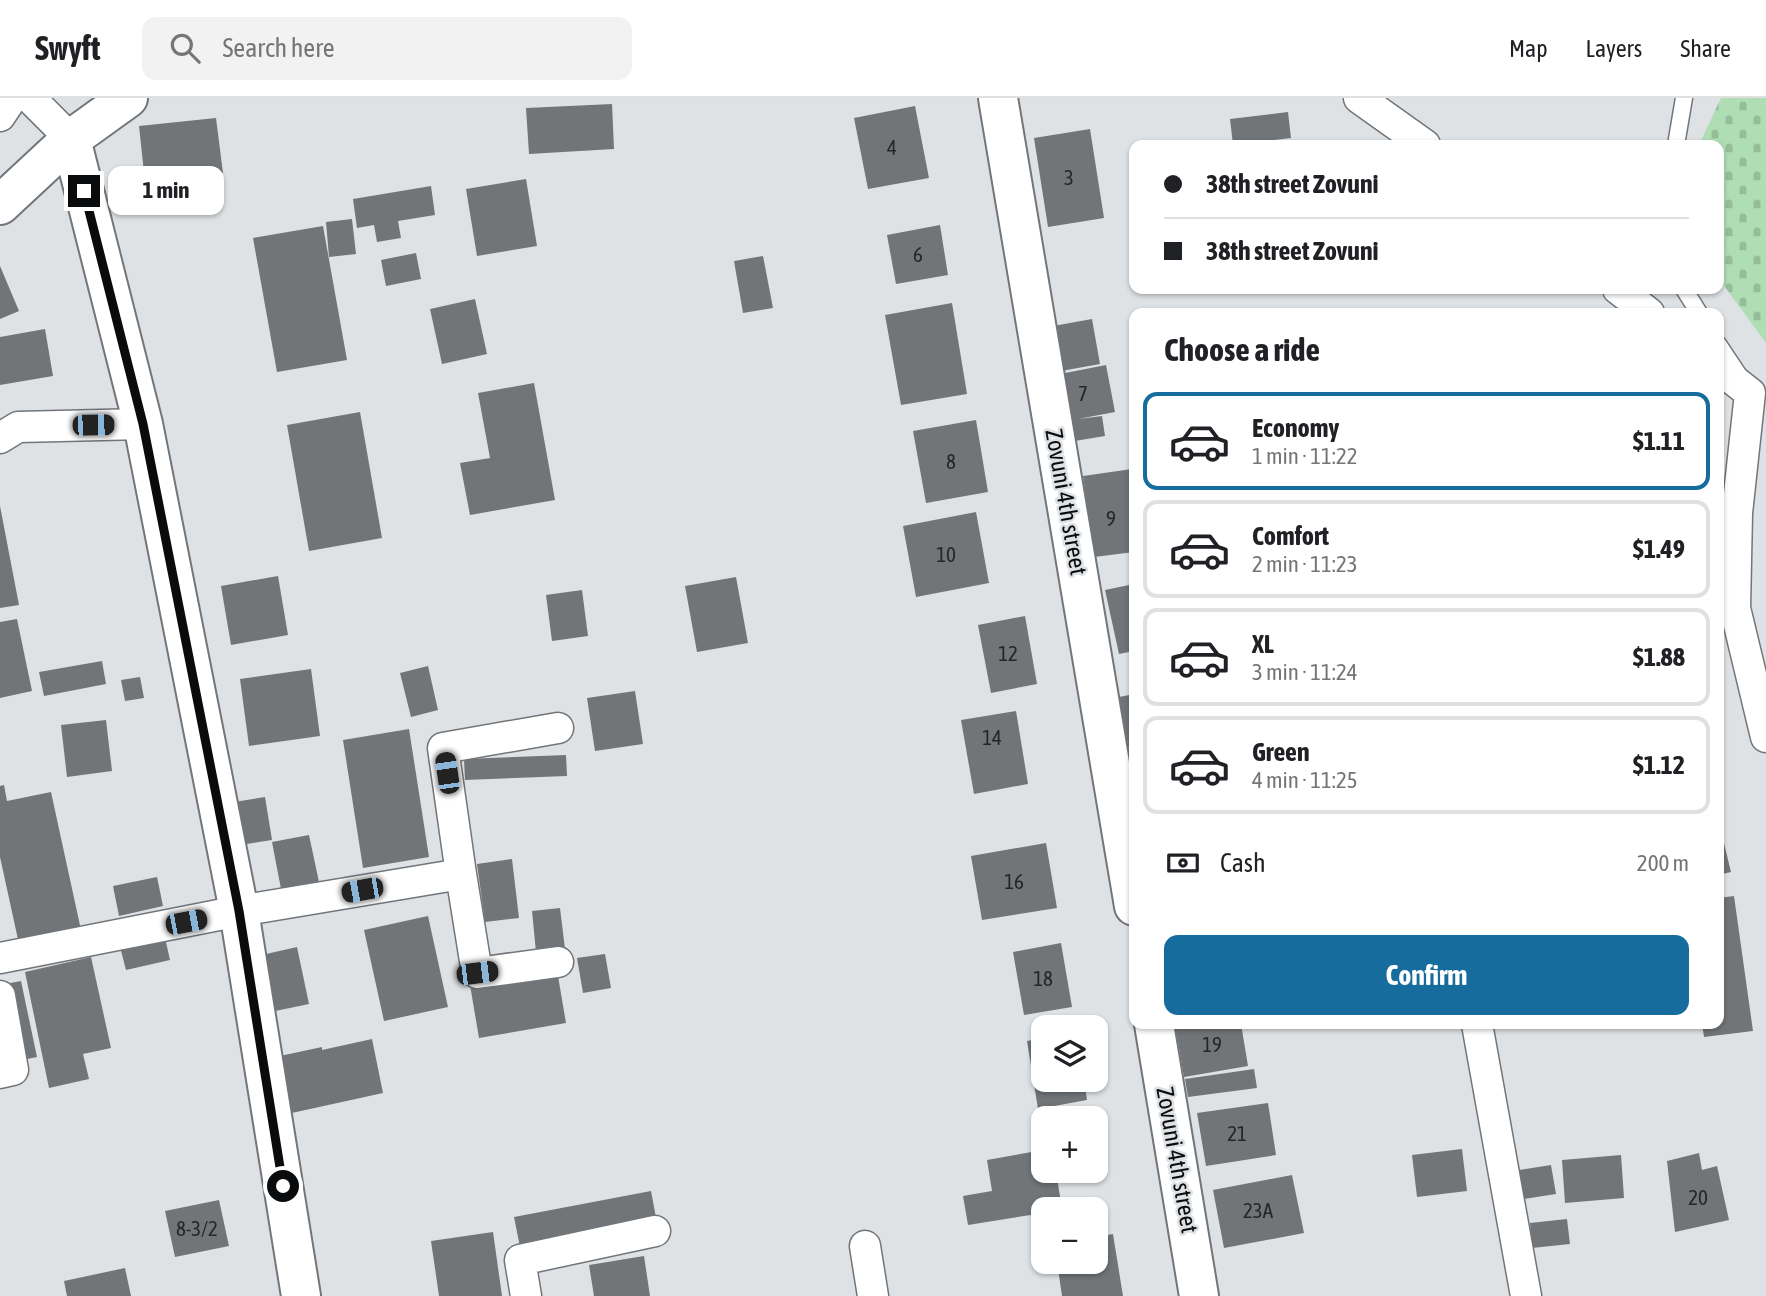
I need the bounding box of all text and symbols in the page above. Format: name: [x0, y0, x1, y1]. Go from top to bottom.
search box: [142, 17, 632, 80]
text: Swyft: [35, 29, 100, 67]
icon: search: [166, 29, 204, 67]
text: Search here: [222, 33, 335, 63]
text: Map: [1509, 35, 1548, 62]
text: Layers: [1586, 35, 1642, 62]
text: Share: [1680, 35, 1731, 62]
house number: 4: [887, 135, 897, 159]
house number: 3: [1064, 165, 1074, 189]
callout: 1 min: [108, 166, 224, 216]
text: 38th street Zovuni: [1206, 169, 1378, 199]
route end: [68, 175, 100, 207]
text: 1 min: [143, 177, 189, 203]
text: 38th street Zovuni: [1206, 236, 1378, 266]
house number: 6: [913, 242, 923, 266]
text: Choose a ride: [1164, 331, 1320, 368]
house number: 7: [1078, 381, 1088, 405]
icon: car: [1168, 410, 1231, 473]
text: Economy: [1252, 413, 1339, 443]
car: [72, 414, 115, 436]
text: $1.11: [1633, 426, 1685, 456]
street label: Zovuni 4th street: [1040, 427, 1093, 577]
text: 1 min · 11:22: [1252, 443, 1358, 469]
house number: 8: [946, 449, 956, 473]
house number: 9: [1106, 506, 1116, 530]
icon: car: [1168, 518, 1231, 581]
text: Comfort: [1252, 521, 1329, 551]
text: $1.49: [1633, 534, 1685, 564]
house number: 10: [936, 542, 956, 566]
text: 2 min · 11:23: [1252, 551, 1358, 577]
icon: car: [1168, 626, 1231, 689]
text: XL: [1252, 629, 1274, 659]
house number: 12: [998, 641, 1018, 665]
text: $1.88: [1633, 642, 1685, 672]
text: 3 min · 11:24: [1252, 659, 1358, 685]
house number: 14: [982, 725, 1002, 749]
icon: car: [1168, 734, 1231, 797]
text: Green: [1252, 737, 1310, 767]
text: $1.12: [1633, 750, 1685, 780]
car: [434, 751, 461, 795]
text: 4 min · 11:25: [1252, 767, 1358, 793]
icon: cash: [1164, 844, 1202, 882]
text: Cash: [1220, 848, 1266, 878]
text: 200 m: [1637, 850, 1689, 876]
house number: 16: [1004, 869, 1024, 893]
car: [340, 876, 385, 904]
car: [164, 908, 209, 936]
button: Confirm: [1164, 935, 1689, 1015]
car: [455, 960, 500, 986]
house number: 18: [1033, 966, 1053, 990]
map controls: [1031, 1015, 1108, 1274]
button: layers: [1031, 1015, 1108, 1092]
house number: 19: [1202, 1032, 1222, 1056]
street label: Zovuni 4th street: [1151, 1085, 1204, 1235]
button: +: [1031, 1106, 1108, 1183]
house number: 21: [1227, 1121, 1247, 1145]
route start: [267, 1170, 299, 1202]
house number: 20: [1688, 1185, 1708, 1209]
button: −: [1031, 1197, 1108, 1274]
house number: 23A: [1243, 1198, 1274, 1222]
house number: 8-3/2: [176, 1216, 218, 1240]

